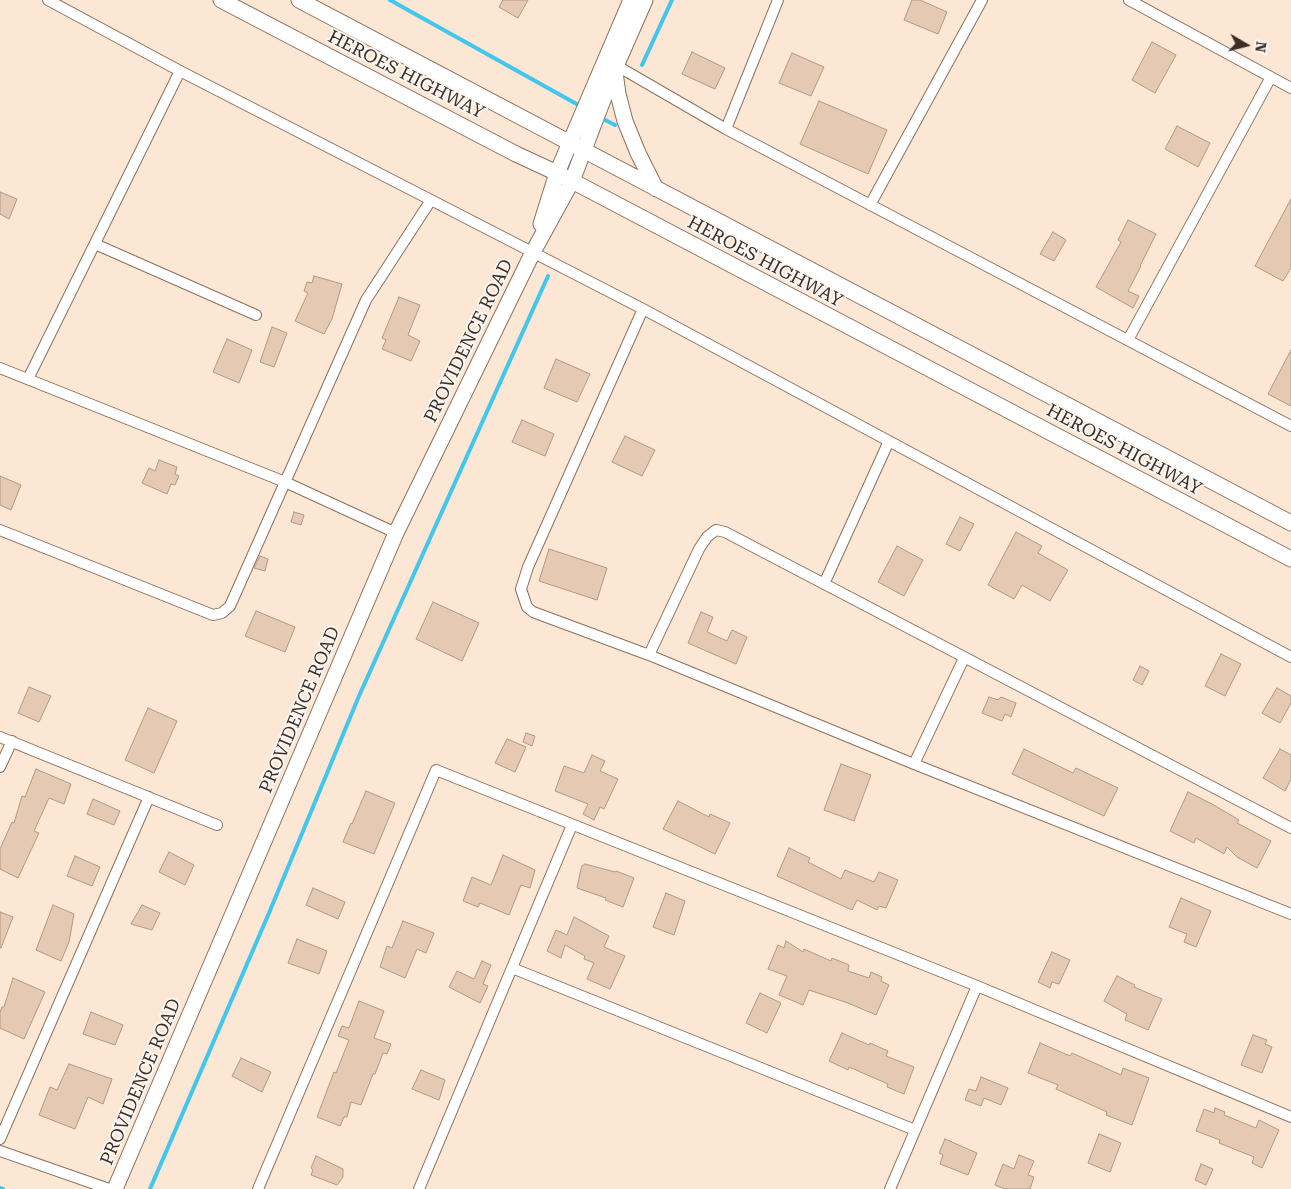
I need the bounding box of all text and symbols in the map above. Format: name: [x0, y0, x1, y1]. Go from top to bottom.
north arrow: [1221, 20, 1271, 70]
street label: HEROES HIGHWAY: [324, 26, 488, 124]
text: N: [1252, 41, 1270, 54]
street label: HEROES HIGHWAY: [684, 212, 846, 312]
street label: PROVIDENCE ROAD: [420, 256, 518, 426]
street label: HEROES HIGHWAY: [1043, 400, 1205, 500]
street label: PROVIDENCE ROAD: [255, 623, 345, 797]
street label: PROVIDENCE ROAD: [96, 995, 186, 1169]

